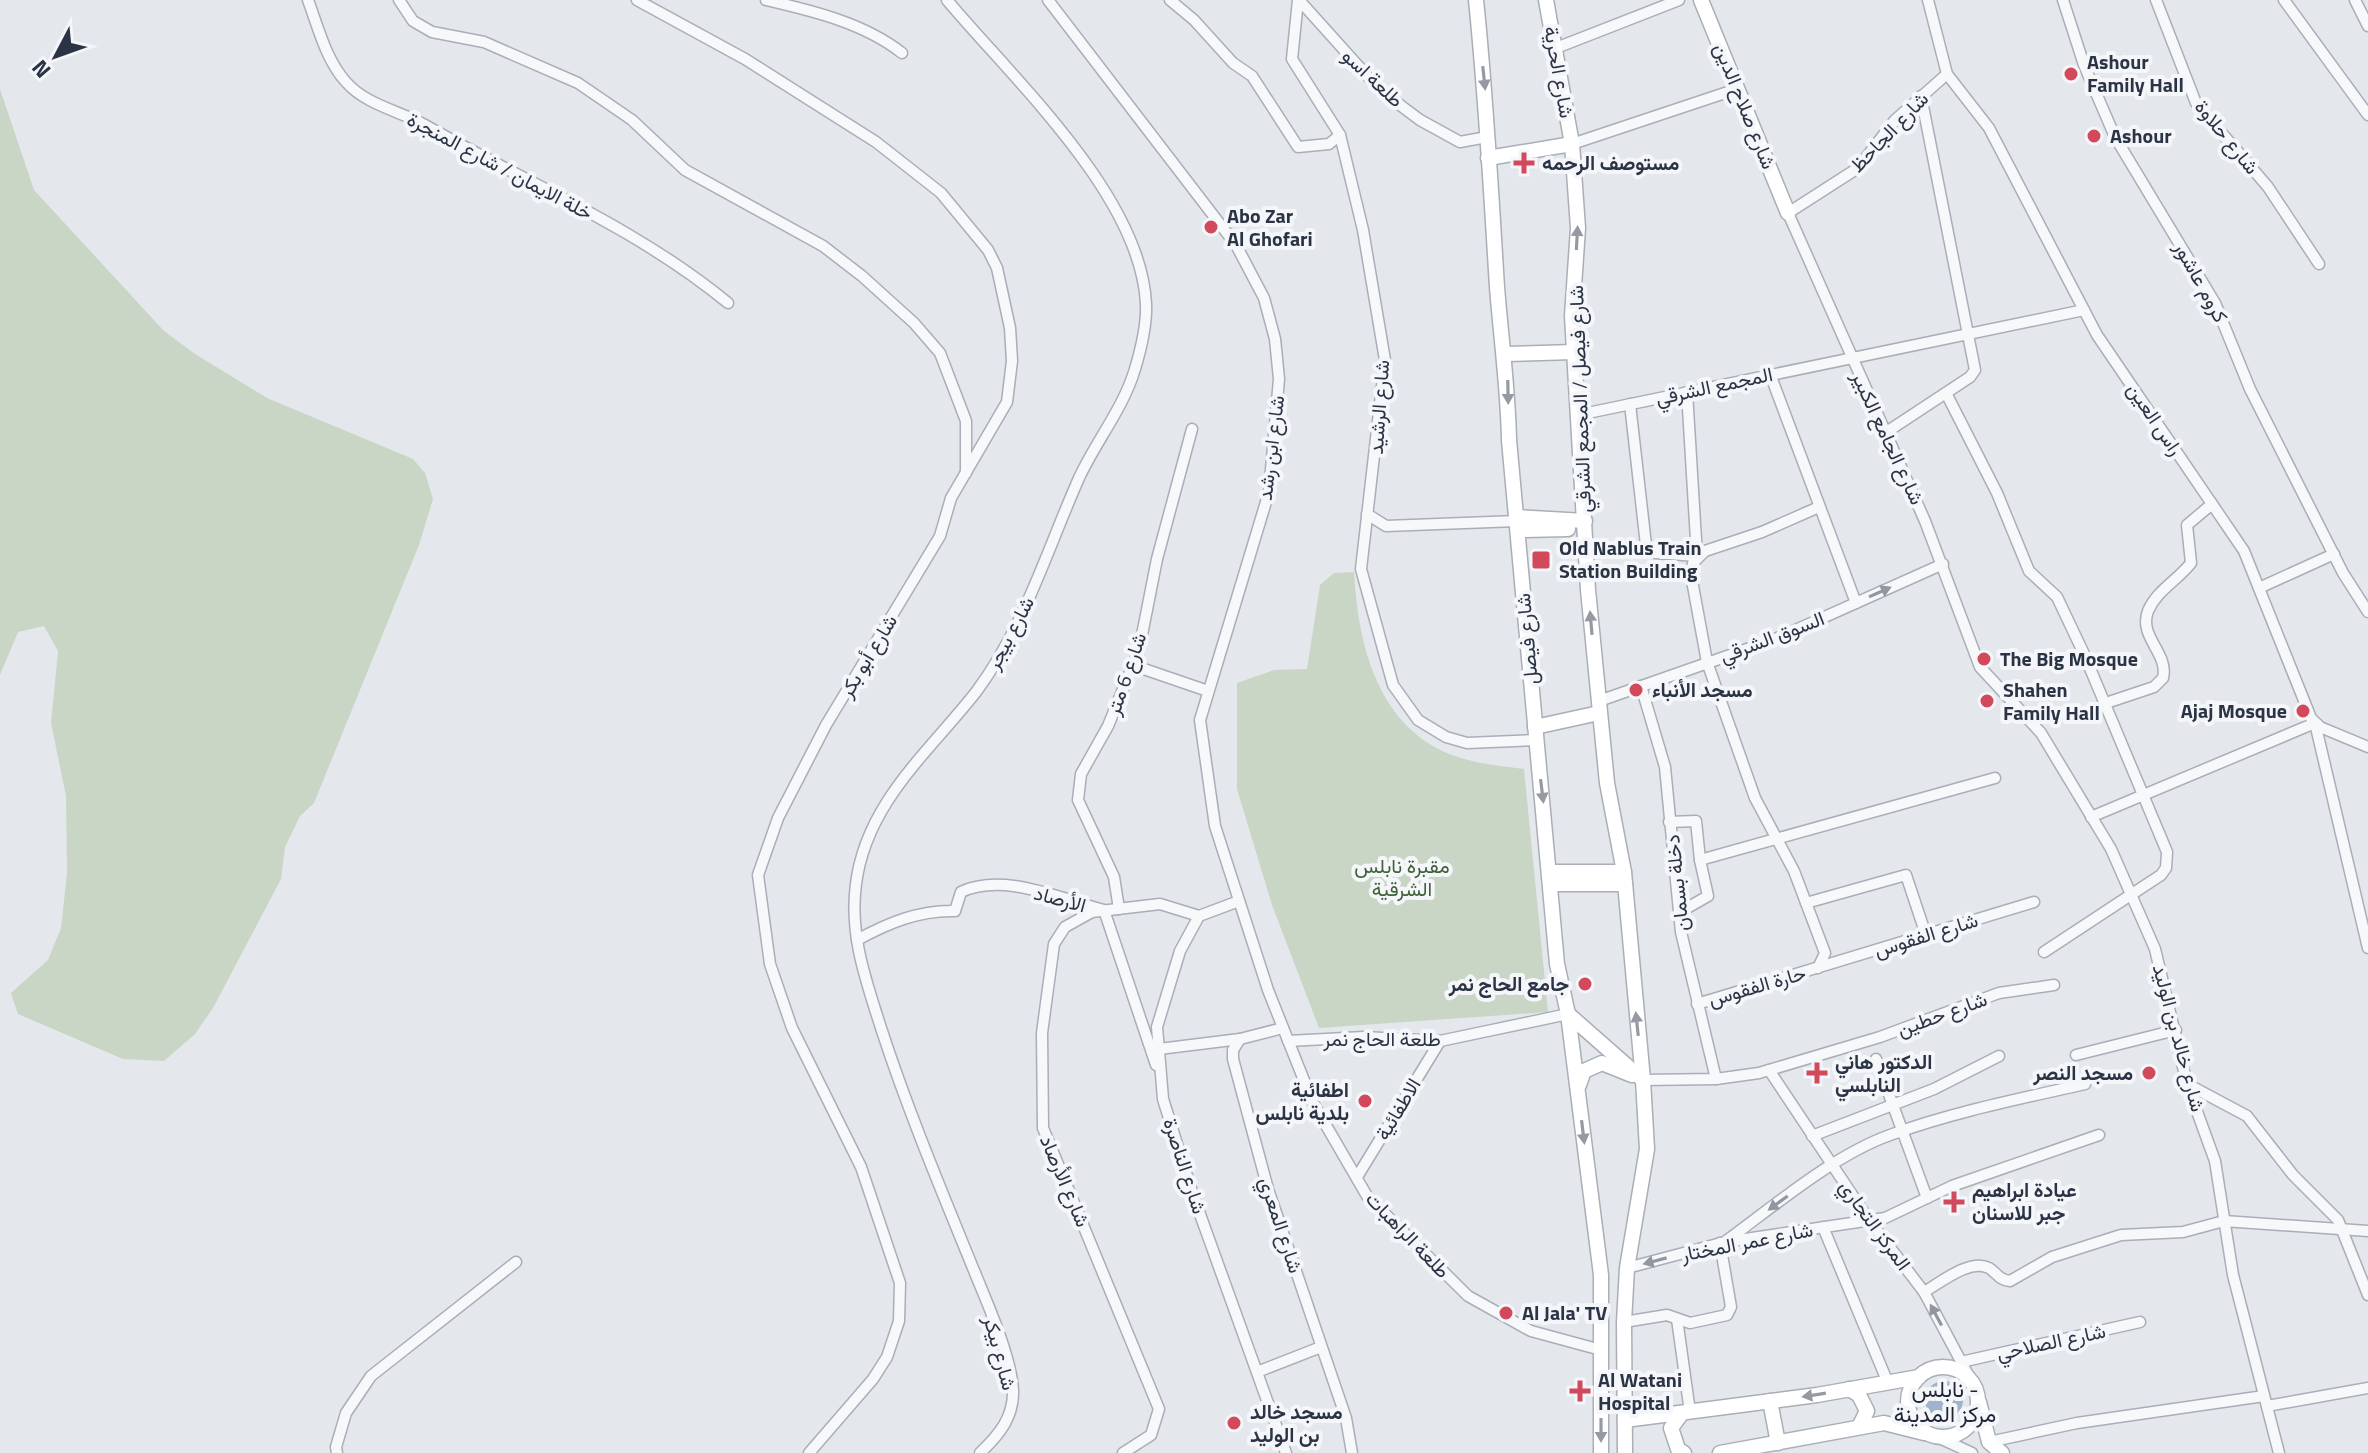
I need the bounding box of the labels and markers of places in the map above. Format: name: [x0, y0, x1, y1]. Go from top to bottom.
place label: Ashour Family Hall: [2087, 46, 2184, 100]
marker: Ashour Family Hall: [2062, 65, 2080, 83]
place label: Ashour: [2110, 120, 2172, 151]
marker: Ashour: [2085, 127, 2103, 145]
place label: مستوصف الرحمه: [1542, 147, 1679, 178]
marker: مستوصف الرحمه: [1513, 152, 1535, 174]
place label: Abo Zar Al Ghofari: [1227, 200, 1313, 254]
marker: Abo Zar Al Ghofari: [1202, 218, 1220, 236]
place label: Old Nablus Train Station Building: [1559, 532, 1701, 586]
marker: Old Nablus Train Station Building: [1530, 549, 1552, 571]
place label: The Big Mosque: [2000, 643, 2138, 674]
marker: The Big Mosque: [1975, 650, 1993, 668]
place label: مسجد الأنباء: [1652, 674, 1753, 705]
place label: Shahen Family Hall: [2003, 674, 2100, 728]
marker: مسجد الأنباء: [1627, 681, 1645, 699]
marker: Shahen Family Hall: [1978, 692, 1996, 710]
place label: Ajaj Mosque: [2181, 695, 2287, 726]
marker: Ajaj Mosque: [2294, 702, 2312, 720]
place label: جامع الحاج نمر: [1448, 968, 1569, 999]
marker: جامع الحاج نمر: [1576, 975, 1594, 993]
place label: الدكتور هاني النابلسي: [1835, 1046, 1932, 1102]
place label: مسجد النصر: [2032, 1057, 2133, 1088]
marker: الدكتور هاني النابلسي: [1806, 1062, 1828, 1084]
marker: مسجد النصر: [2140, 1064, 2158, 1082]
place label: اطفائية بلدية نابلس: [1255, 1074, 1349, 1128]
marker: اطفائية بلدية نابلس: [1356, 1092, 1374, 1110]
place label: عيادة ابراهيم جبر للاسنان: [1972, 1174, 2077, 1228]
marker: عيادة ابراهيم جبر للاسنان: [1943, 1191, 1965, 1213]
place label: Al Jala' TV: [1522, 1297, 1607, 1328]
marker: Al Jala' TV: [1497, 1304, 1515, 1322]
place label: Al Watani Hospital: [1598, 1364, 1682, 1418]
marker: Al Watani Hospital: [1569, 1380, 1591, 1402]
place label: مسجد خالد بن الوليد: [1250, 1396, 1343, 1450]
marker: مسجد خالد بن الوليد: [1225, 1414, 1243, 1432]

